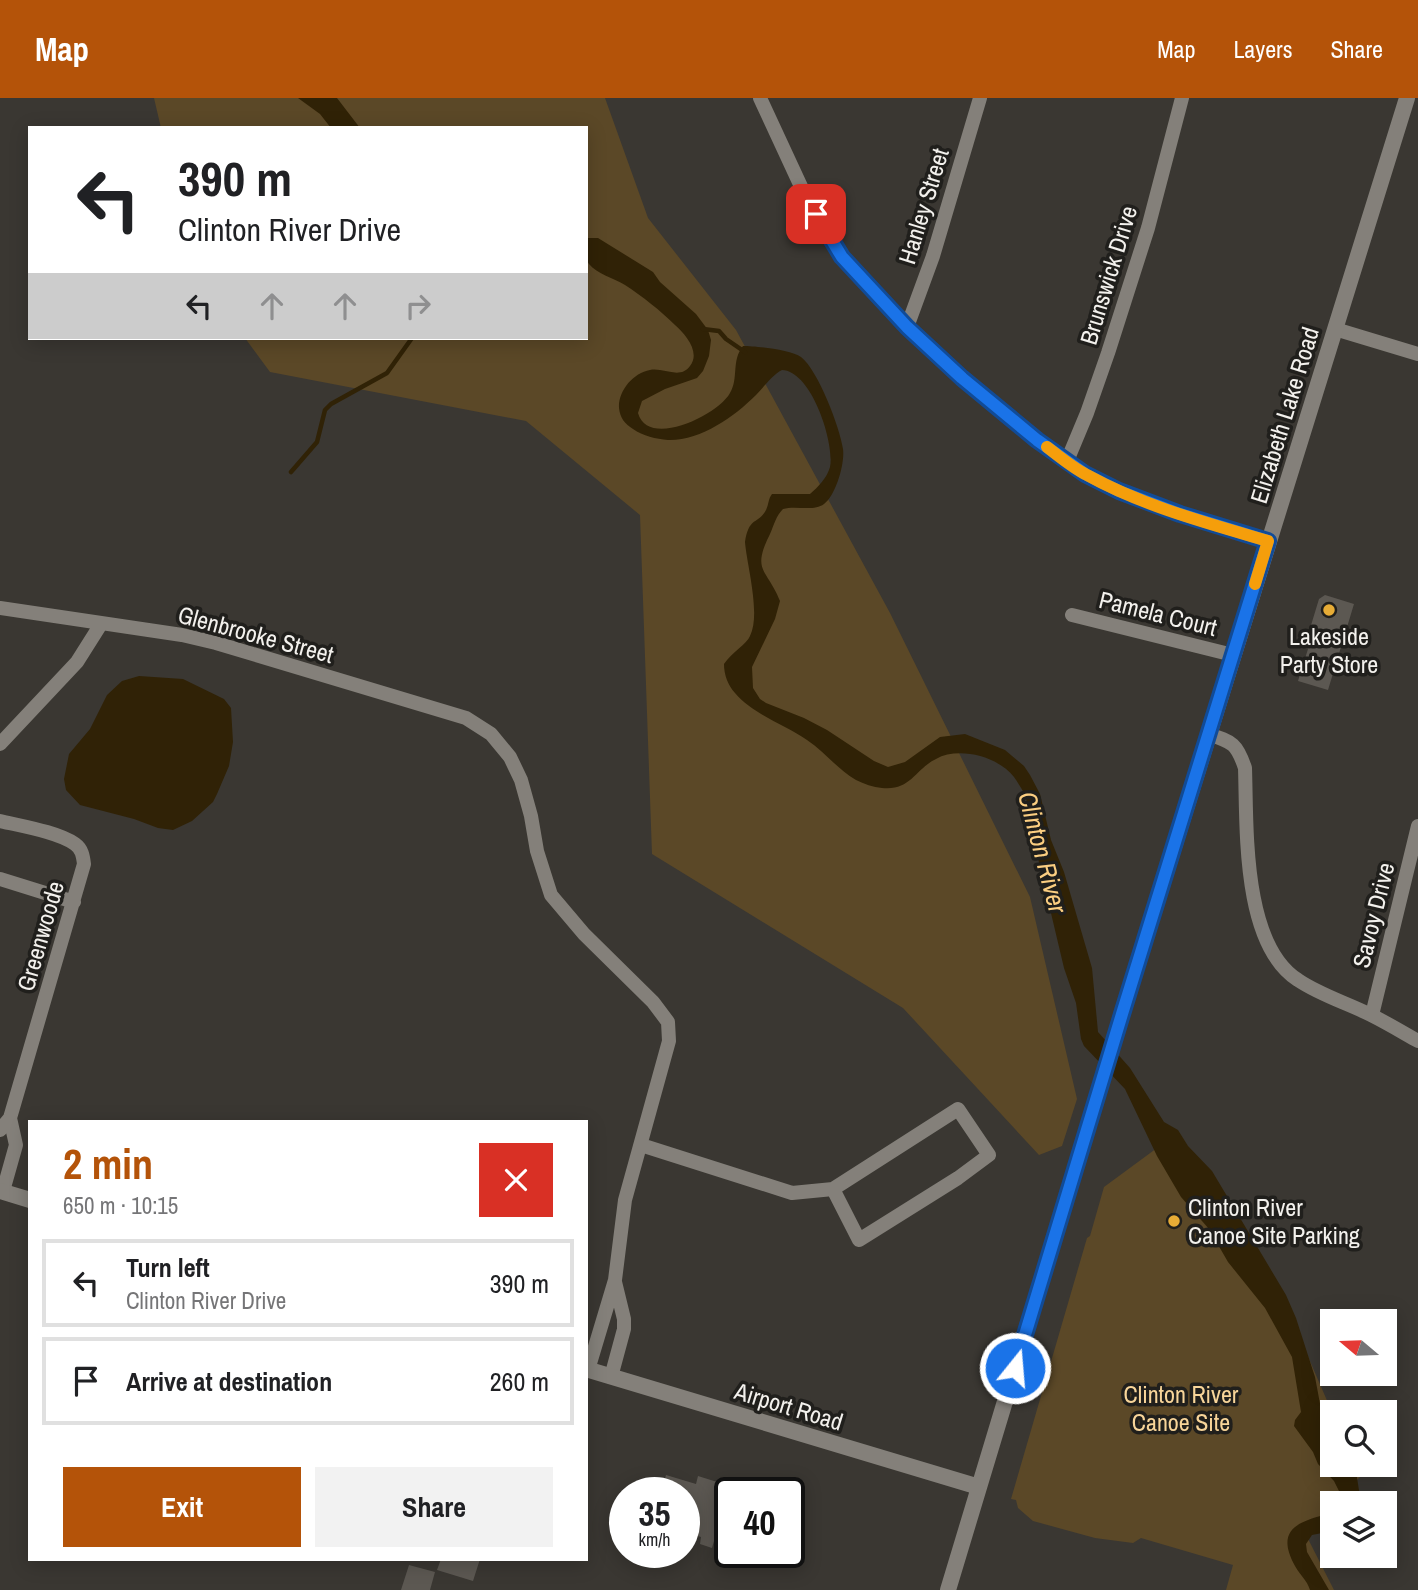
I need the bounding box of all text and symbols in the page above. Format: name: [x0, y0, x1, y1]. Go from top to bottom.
text: Map: [35, 27, 89, 71]
text: Map: [1157, 33, 1195, 65]
text: Layers: [1233, 33, 1292, 65]
text: Share: [1330, 33, 1383, 65]
street label: Hanley Street: [890, 144, 956, 268]
text: 390 m: [178, 145, 292, 211]
icon: left: [63, 154, 154, 245]
pin: [786, 184, 846, 244]
icon: arrive: [797, 195, 835, 233]
street label: Brunswick Drive: [1072, 202, 1144, 348]
text: Clinton River Drive: [178, 208, 401, 251]
icon: left: [180, 287, 218, 325]
icon: ahead: [253, 287, 291, 325]
icon: ahead: [326, 287, 364, 325]
icon: right: [399, 287, 437, 325]
street label: Elizabeth Lake Road: [1242, 323, 1326, 507]
street label: Pamela Court: [1096, 583, 1221, 643]
street label: Glenbrooke Street: [175, 598, 338, 670]
marker: Lakeside Party Store: [1321, 602, 1337, 618]
place label: Lakeside Party Store: [1280, 620, 1378, 680]
water label: Clinton River: [1010, 787, 1076, 917]
street label: Savoy Drive: [1345, 859, 1401, 971]
street label: Greenwoode: [9, 877, 71, 995]
text: 2 min: [63, 1136, 153, 1192]
button: close: [479, 1143, 553, 1217]
text: 650 m · 10:15: [63, 1190, 178, 1221]
place label: Clinton River Canoe Site Parking: [1188, 1191, 1360, 1251]
marker: Clinton River Canoe Site Parking: [1166, 1213, 1182, 1229]
text: Turn left: [126, 1250, 210, 1285]
icon: left: [67, 1264, 105, 1302]
text: 390 m: [490, 1266, 549, 1301]
text: Clinton River Drive: [126, 1285, 286, 1316]
north arrow: [1320, 1309, 1396, 1386]
map controls: [1320, 1309, 1397, 1568]
position arrow: [978, 1331, 1052, 1405]
icon: arrive: [67, 1362, 105, 1400]
text: Arrive at destination: [126, 1364, 332, 1399]
text: 260 m: [490, 1364, 549, 1399]
street label: Airport Road: [730, 1374, 847, 1438]
park label: Clinton River Canoe Site: [1124, 1378, 1239, 1438]
button: search: [1320, 1400, 1397, 1477]
button: Exit: [63, 1467, 301, 1547]
button: Share: [315, 1467, 553, 1547]
speed limit sign: 40: [714, 1477, 805, 1568]
text: 35: [639, 1490, 670, 1537]
button: layers: [1320, 1491, 1397, 1568]
text: km/h: [639, 1527, 671, 1552]

